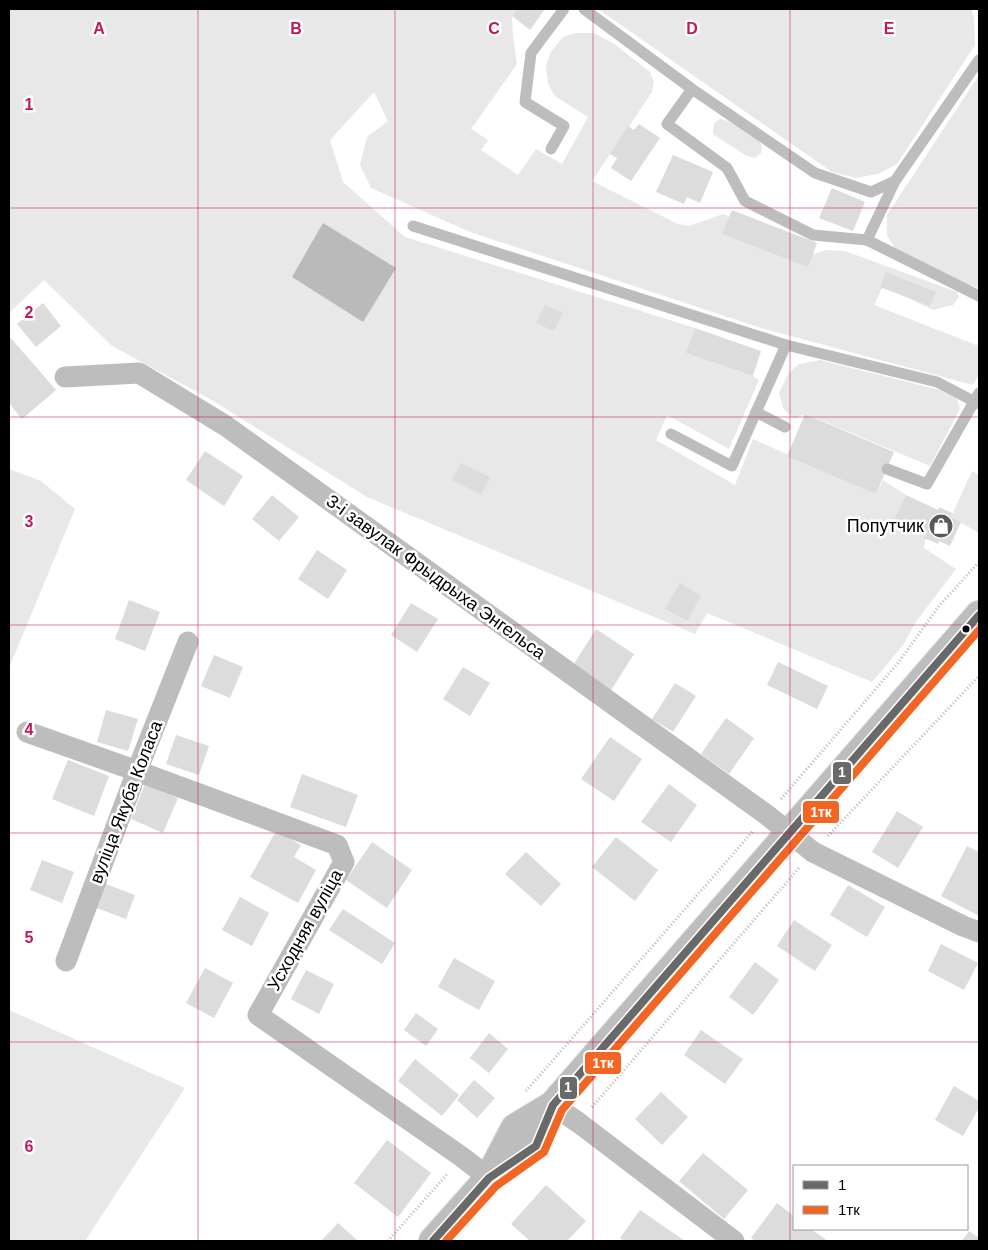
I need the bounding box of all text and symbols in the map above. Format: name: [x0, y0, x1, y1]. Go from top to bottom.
text: A: [93, 20, 105, 37]
text: B: [290, 20, 302, 37]
text: C: [488, 20, 500, 37]
text: D: [686, 20, 698, 37]
text: E: [884, 20, 895, 37]
text: 1: [25, 96, 34, 113]
text: 2: [25, 304, 34, 321]
street label: 3-і завулак Фрыдрыха Энгельса: [323, 491, 550, 664]
text: 3: [25, 513, 34, 530]
shop icon: Попутчик: [928, 513, 954, 539]
place label: Попутчик: [847, 516, 924, 536]
unlabelled marker: [961, 624, 971, 634]
street label: вуліца Якуба Коласа: [86, 717, 167, 886]
text: 4: [25, 721, 34, 738]
line badge: 1: [832, 761, 852, 785]
text: 1: [838, 764, 846, 780]
line badge: 1тк: [802, 800, 840, 824]
text: 1тк: [810, 804, 833, 820]
street label: Усходняя вуліца: [263, 865, 347, 994]
text: 5: [25, 929, 34, 946]
line badge: 1тк: [584, 1051, 622, 1075]
text: 1тк: [592, 1055, 615, 1071]
line badge: 1: [559, 1076, 578, 1100]
text: 1: [564, 1079, 572, 1095]
text: 6: [25, 1138, 34, 1155]
legend: [793, 1165, 968, 1230]
text: 1: [838, 1176, 846, 1193]
text: 1тк: [838, 1201, 860, 1218]

